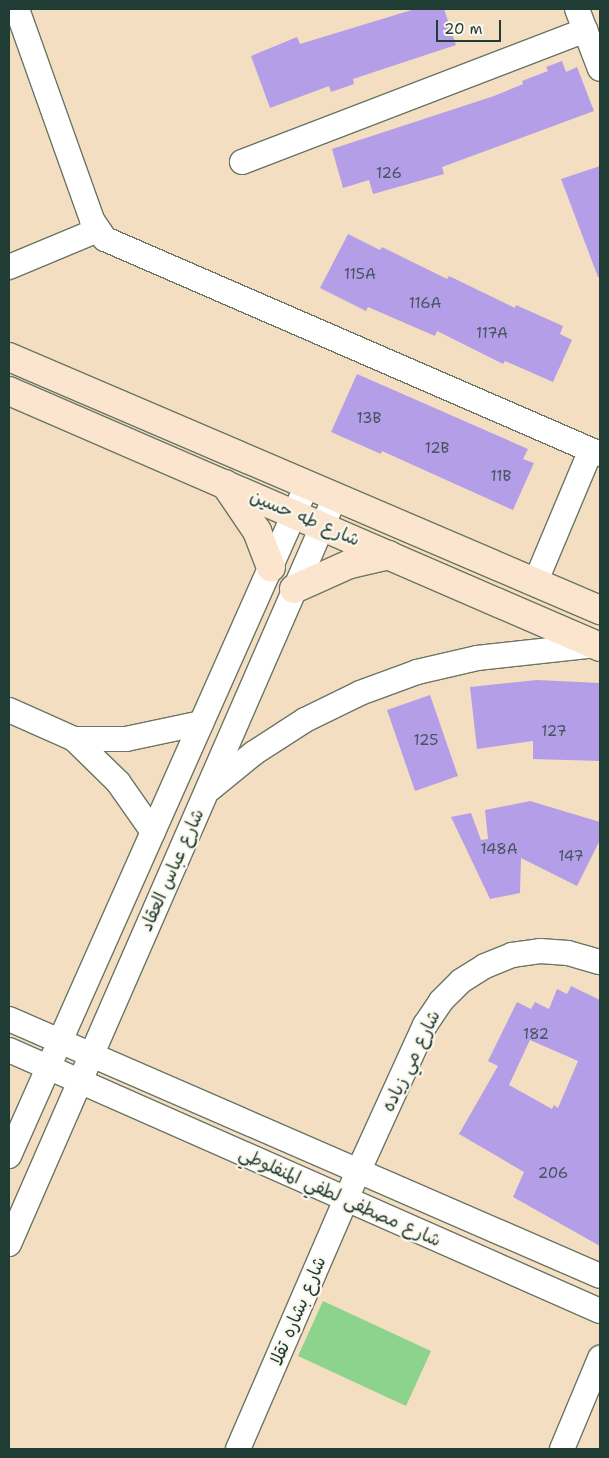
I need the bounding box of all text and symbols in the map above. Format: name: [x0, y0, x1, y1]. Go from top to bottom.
scale bar: [439, 10, 504, 42]
text: 20 m: [444, 19, 483, 39]
house number: 126: [376, 165, 402, 183]
house number: 115A: [344, 266, 376, 284]
house number: 116A: [409, 295, 441, 313]
house number: 117A: [476, 325, 508, 343]
house number: 13B: [357, 410, 381, 428]
house number: 12B: [425, 440, 449, 458]
house number: 11B: [491, 468, 511, 486]
street label: شارع طه حسين: [247, 485, 363, 551]
house number: 127: [541, 723, 567, 741]
house number: 125: [414, 732, 438, 750]
street label: شارع عباس العقاد: [135, 805, 209, 935]
house number: 148A: [480, 841, 518, 859]
house number: 147: [558, 848, 584, 866]
street label: شارع مي زياده: [377, 1007, 445, 1115]
house number: 182: [523, 1026, 549, 1044]
street label: شارع مصطفى لطفي المنفلوطي: [236, 1143, 444, 1251]
house number: 206: [538, 1165, 568, 1183]
street label: شارع بشاره تقلا: [265, 1253, 331, 1369]

